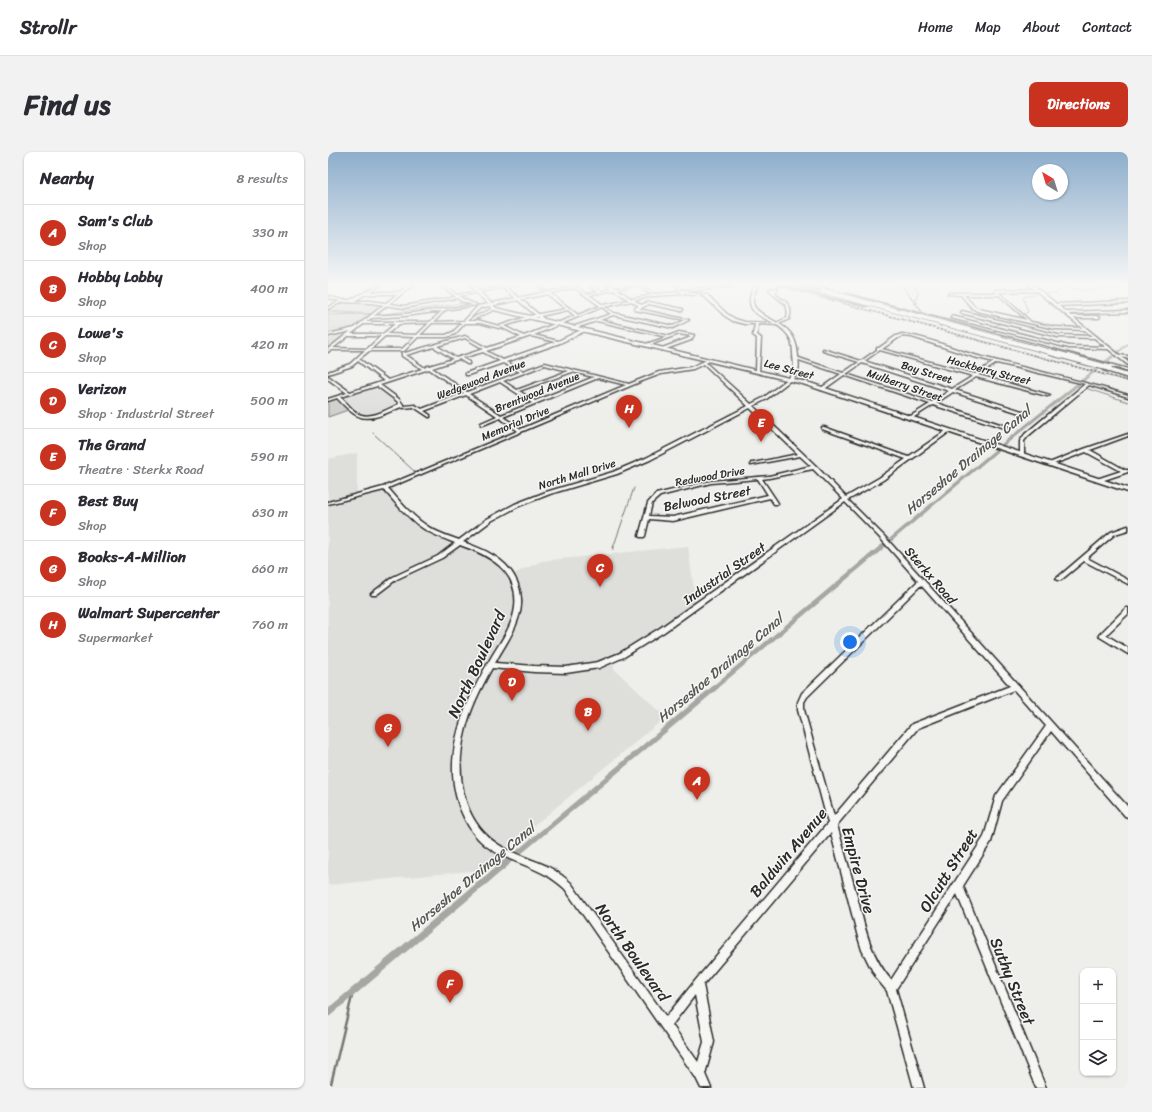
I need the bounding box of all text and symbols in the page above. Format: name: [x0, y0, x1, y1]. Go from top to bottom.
text: Strollr: [20, 11, 76, 44]
text: Home: [918, 15, 953, 40]
text: Map: [975, 15, 1001, 40]
text: About: [1023, 15, 1060, 40]
text: Contact: [1082, 15, 1132, 40]
text: Find us: [24, 80, 111, 129]
button: Directions: [1029, 82, 1128, 127]
text: Nearby: [40, 163, 94, 193]
north arrow: [1032, 164, 1068, 200]
text: 8 results: [236, 167, 288, 190]
text: Sam's Club: [78, 208, 153, 234]
text: A: [49, 221, 57, 244]
text: 330 m: [252, 221, 288, 244]
text: Shop: [78, 234, 106, 257]
text: Hobby Lobby: [78, 264, 163, 290]
text: B: [49, 277, 57, 300]
text: 400 m: [250, 277, 288, 300]
text: Shop: [78, 290, 106, 313]
text: Lowe's: [78, 320, 123, 346]
text: C: [49, 333, 57, 356]
text: 420 m: [251, 333, 288, 356]
text: Shop: [78, 346, 106, 369]
street label: Hackberry Street: [945, 350, 1033, 391]
street label: Wedgewood Avenue: [434, 354, 529, 405]
street label: Lee Street: [762, 354, 816, 385]
street label: Bay Street: [899, 356, 955, 389]
street label: Mulberry Street: [864, 364, 946, 407]
street label: Brentwood Avenue: [492, 367, 583, 418]
text: Verizon: [78, 376, 126, 402]
text: D: [49, 389, 57, 412]
text: 500 m: [250, 389, 288, 412]
pin: H: [616, 395, 642, 428]
water label: Horseshoe Drainage Canal: [899, 398, 1040, 521]
street label: Memorial Drive: [478, 400, 553, 446]
text: Shop · Industrial Street: [78, 402, 214, 425]
pin: E: [748, 409, 774, 442]
text: The Grand: [78, 432, 145, 458]
text: E: [49, 445, 57, 468]
text: 590 m: [250, 445, 288, 468]
street label: North Mall Drive: [536, 454, 619, 495]
text: Theatre · Sterkx Road: [78, 458, 203, 481]
street label: Redwood Drive: [674, 461, 747, 492]
street label: Belwood Street: [661, 479, 754, 518]
text: Best Buy: [78, 488, 138, 514]
text: F: [49, 501, 57, 524]
text: 630 m: [252, 501, 288, 524]
text: Shop: [78, 514, 106, 537]
street label: Industrial Street: [677, 536, 771, 611]
street label: Sterkx Road: [899, 541, 963, 610]
text: Books-A-Million: [78, 544, 186, 570]
pin: C: [587, 554, 613, 587]
text: G: [49, 557, 57, 580]
text: 660 m: [252, 557, 288, 580]
text: Shop: [78, 570, 106, 593]
text: Walmart Supercenter: [78, 600, 219, 626]
street label: North Boulevard: [439, 604, 515, 723]
water label: Horseshoe Drainage Canal: [651, 606, 792, 729]
text: H: [48, 613, 58, 636]
text: 760 m: [252, 613, 288, 636]
text: Supermarket: [78, 626, 153, 649]
your location: [840, 632, 860, 652]
pin: D: [499, 668, 525, 701]
pin: B: [575, 698, 601, 731]
pin: G: [375, 714, 401, 747]
pin: A: [684, 767, 710, 800]
street label: Baldwin Avenue: [742, 801, 835, 904]
water label: Horseshoe Drainage Canal: [403, 815, 544, 938]
street label: Olcutt Street: [911, 822, 986, 918]
street label: Empire Drive: [833, 823, 884, 917]
street label: North Boulevard: [588, 897, 678, 1009]
street label: Suthy Street: [982, 933, 1044, 1030]
map controls: [1080, 968, 1116, 1076]
button: +: [1080, 968, 1116, 1004]
pin: F: [437, 970, 463, 1003]
button: −: [1080, 1004, 1116, 1040]
button: layers: [1080, 1040, 1116, 1076]

